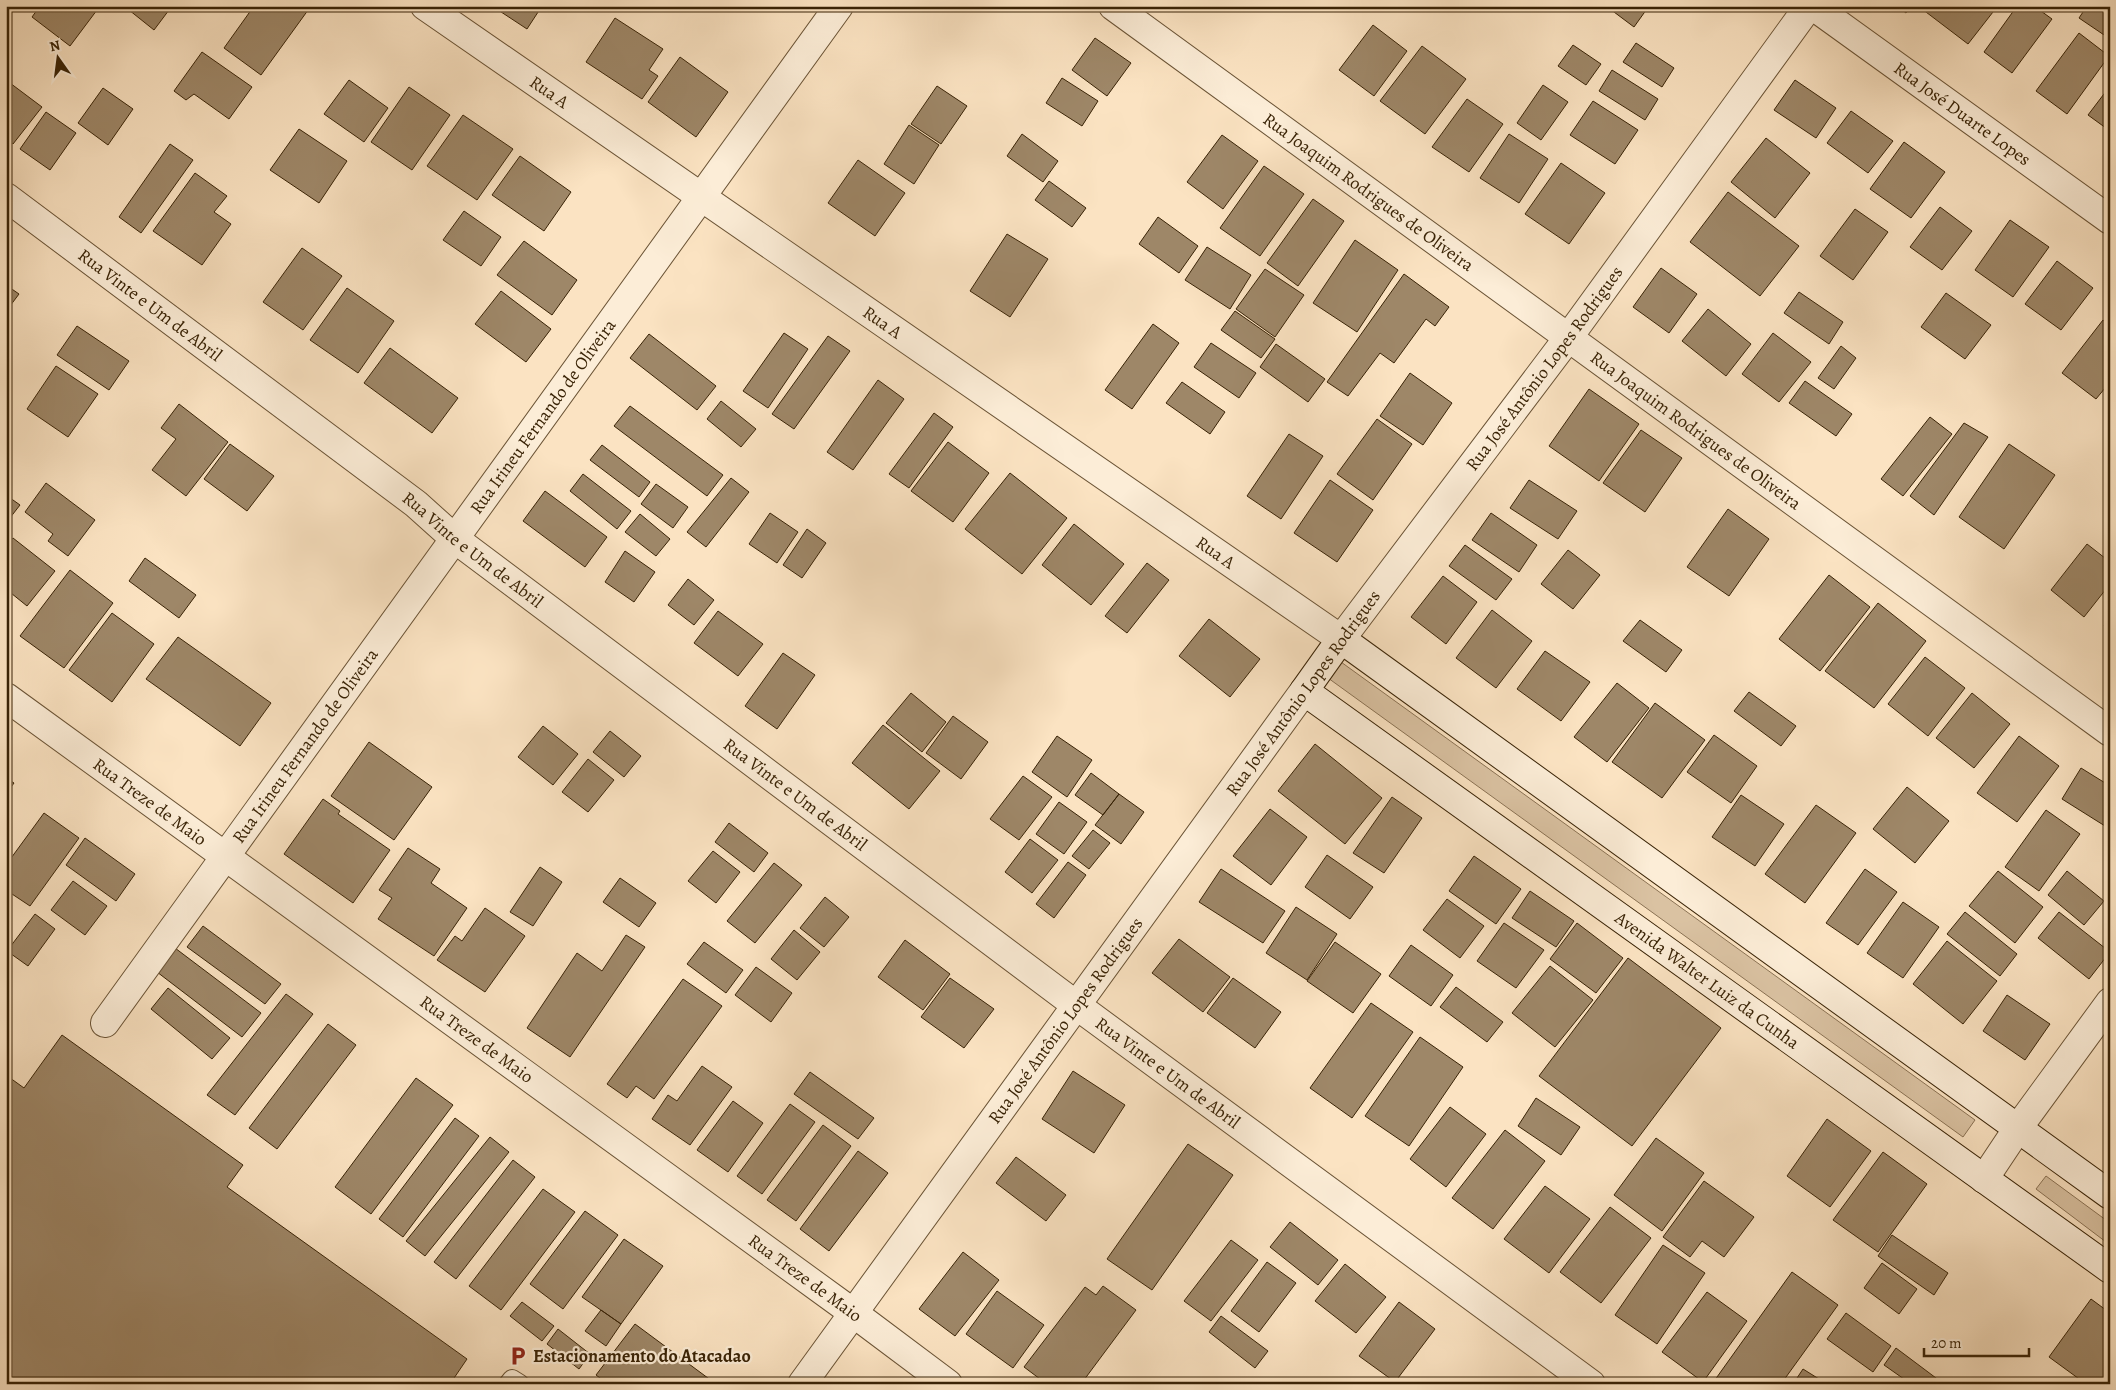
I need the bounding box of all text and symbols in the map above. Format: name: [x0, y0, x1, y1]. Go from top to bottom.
north arrow: [32, 32, 82, 82]
text: N: [48, 35, 62, 56]
street label: Rua José Duarte Lopes: [1889, 56, 2036, 171]
street label: Rua A: [525, 70, 574, 114]
street label: Rua Joaquim Rodrigues de Oliveira: [1258, 107, 1479, 277]
street label: Rua Vinte e Um de Abril: [73, 243, 227, 367]
street label: Rua José Antônio Lopes Rodrigues: [1460, 261, 1628, 475]
street label: Rua A: [858, 300, 907, 344]
street label: Rua Irineu Fernando de Oliveira: [464, 314, 622, 519]
street label: Rua Joaquim Rodrigues de Oliveira: [1586, 346, 1807, 516]
street label: Rua Vinte e Um de Abril: [397, 486, 549, 613]
street label: Rua A: [1191, 530, 1240, 575]
street label: Rua José Antônio Lopes Rodrigues: [1220, 585, 1386, 801]
street label: Rua Irineu Fernando de Oliveira: [227, 643, 384, 848]
street label: Rua Vinte e Um de Abril: [718, 732, 873, 857]
street label: Rua Treze de Maio: [88, 752, 212, 851]
street label: Avenida Walter Luiz da Cunha: [1609, 905, 1805, 1055]
street label: Rua José Antônio Lopes Rodrigues: [983, 912, 1148, 1128]
street label: Rua Treze de Maio: [415, 990, 538, 1089]
street label: Rua Vinte e Um de Abril: [1091, 1011, 1246, 1134]
street label: Rua Treze de Maio: [743, 1229, 867, 1327]
scale bar: [1924, 1325, 2028, 1357]
text: 20 m: [1931, 1333, 1962, 1353]
place label: Estacionamento do Atacadao: [533, 1344, 751, 1368]
parking icon: Estacionamento do Atacadao: [507, 1345, 529, 1367]

